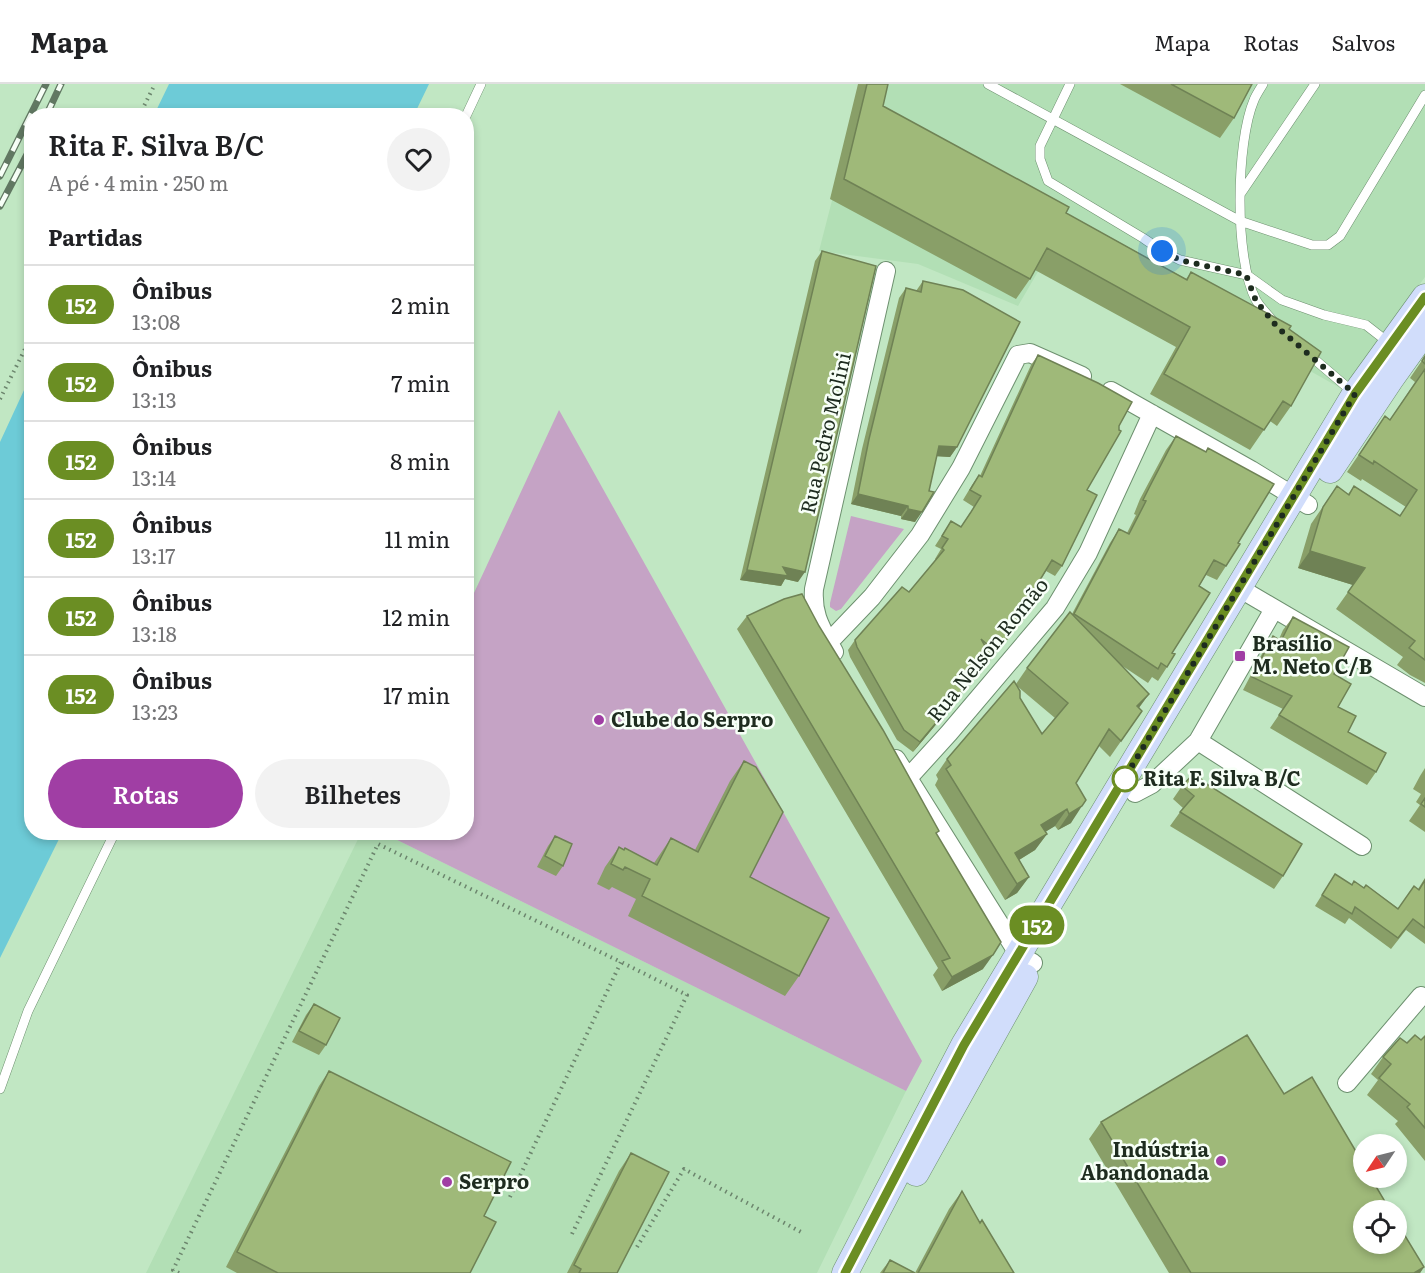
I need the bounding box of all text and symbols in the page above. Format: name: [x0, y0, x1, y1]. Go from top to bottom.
text: Mapa: [30, 20, 108, 62]
text: Mapa: [1154, 26, 1210, 57]
text: Rotas: [1243, 26, 1299, 57]
text: Salvos: [1332, 26, 1395, 57]
text: Rita F. Silva B/C: [48, 123, 265, 165]
button: heart: [387, 128, 450, 191]
text: A pé · 4 min · 250 m: [48, 167, 228, 197]
text: Partidas: [48, 220, 142, 253]
your location: [1147, 236, 1177, 266]
text: Ônibus: [132, 273, 212, 306]
text: 2 min: [391, 288, 450, 321]
text: 152: [65, 289, 97, 320]
text: 13:08: [132, 306, 180, 336]
street label: Rua Pedro Molini: [791, 348, 857, 516]
text: Ônibus: [132, 351, 212, 384]
text: 7 min: [391, 366, 450, 399]
text: 152: [65, 367, 97, 398]
text: 13:13: [132, 384, 177, 414]
text: Ônibus: [132, 429, 212, 462]
text: 8 min: [390, 444, 450, 477]
text: 152: [65, 445, 97, 476]
text: 13:14: [132, 462, 176, 492]
text: Ônibus: [132, 507, 212, 540]
text: 11 min: [384, 522, 450, 555]
text: 152: [65, 523, 97, 554]
text: 13:17: [132, 540, 175, 570]
street label: Rua Nelson Romão: [919, 570, 1054, 728]
text: Ônibus: [132, 585, 212, 618]
text: 12 min: [382, 600, 450, 633]
text: 152: [65, 601, 97, 632]
text: 13:18: [132, 618, 177, 648]
place label: Brasílio M. Neto C/B: [1252, 627, 1372, 680]
marker: Brasílio M. Neto C/B: [1233, 649, 1247, 663]
text: Ônibus: [132, 663, 212, 696]
text: 17 min: [383, 678, 450, 711]
text: 152: [65, 679, 97, 710]
text: 13:23: [132, 696, 178, 726]
place label: Clube do Serpro: [611, 703, 773, 733]
marker: Clube do Serpro: [592, 713, 606, 727]
button: Rotas: [48, 759, 243, 828]
button: Bilhetes: [255, 759, 450, 828]
place label: Rita F. Silva B/C: [1143, 762, 1301, 792]
marker: Rita F. Silva B/C: [1112, 766, 1138, 792]
line badge: 152: [1002, 906, 1072, 944]
text: 152: [1021, 910, 1053, 941]
place label: Indústria Abandonada: [1081, 1133, 1209, 1186]
north arrow: [1353, 1134, 1407, 1188]
map controls: [1353, 1134, 1407, 1254]
marker: Indústria Abandonada: [1214, 1154, 1228, 1168]
place label: Serpro: [459, 1165, 529, 1195]
marker: Serpro: [440, 1175, 454, 1189]
button: locate: [1353, 1200, 1407, 1254]

